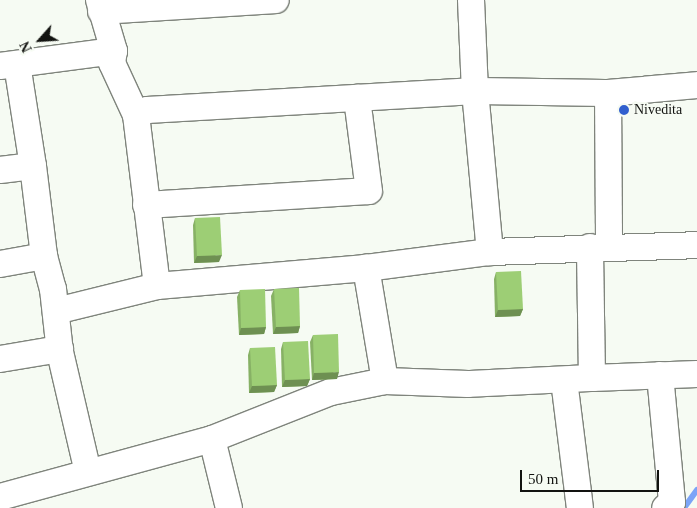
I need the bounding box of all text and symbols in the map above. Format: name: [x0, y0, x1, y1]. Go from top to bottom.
north arrow: [15, 15, 65, 65]
text: N: [17, 39, 35, 55]
place label: Nivedita: [634, 102, 682, 118]
marker: Nivedita: [618, 104, 630, 116]
scale bar: [522, 460, 661, 492]
text: 50 m: [528, 471, 558, 487]

